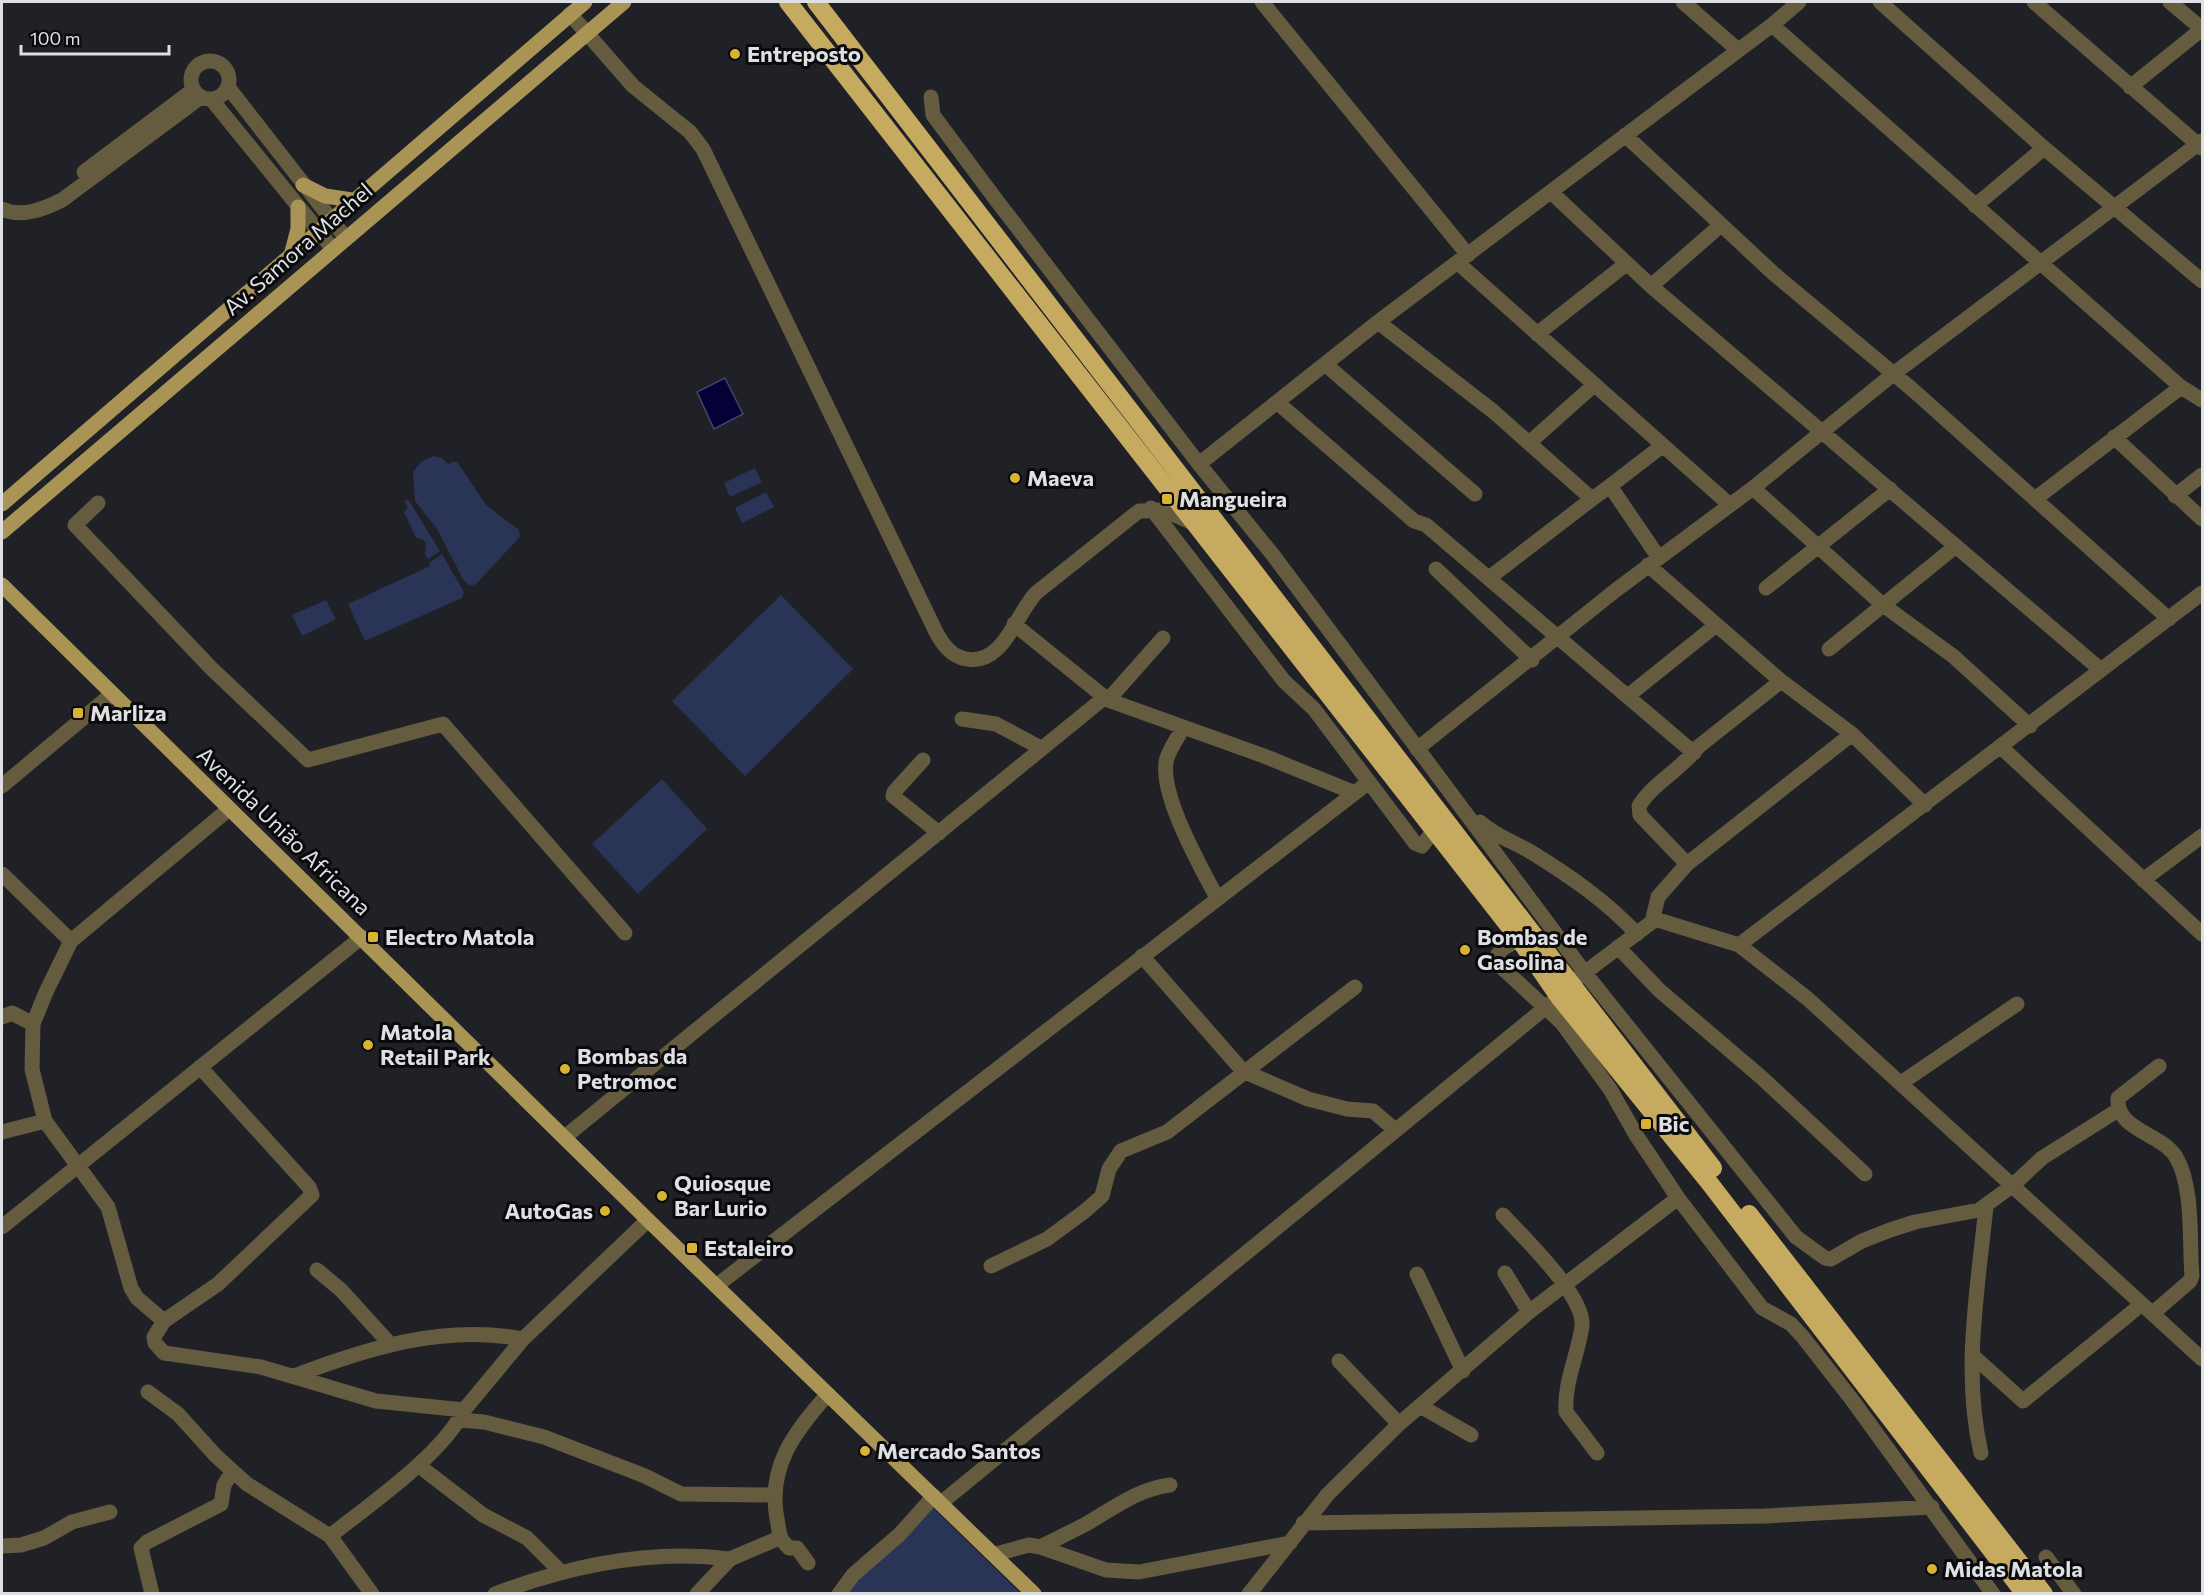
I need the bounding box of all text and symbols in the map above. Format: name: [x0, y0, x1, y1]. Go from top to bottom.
scale bar: [21, 18, 170, 56]
text: 100 m: [30, 27, 80, 49]
place label: Entreposto: [747, 40, 861, 67]
marker: Entreposto: [728, 47, 742, 61]
street label: Av. Samora Machel: [218, 177, 377, 320]
place label: Maeva: [1027, 464, 1094, 491]
marker: Maeva: [1008, 471, 1022, 485]
place label: Mangueira: [1179, 485, 1287, 512]
marker: Mangueira: [1160, 492, 1174, 506]
place label: Marliza: [90, 699, 167, 726]
marker: Marliza: [71, 706, 85, 720]
street label: Avenida União Africana: [192, 741, 377, 921]
place label: Electro Matola: [385, 923, 534, 950]
place label: Bombas de Gasolina: [1477, 923, 1587, 975]
marker: Electro Matola: [366, 930, 380, 944]
marker: Bombas de Gasolina: [1458, 943, 1472, 957]
place label: Matola Retail Park: [380, 1018, 491, 1070]
marker: Matola Retail Park: [361, 1038, 375, 1052]
place label: Bombas da Petromoc: [577, 1042, 687, 1094]
marker: Bombas da Petromoc: [558, 1062, 572, 1076]
place label: Bic: [1658, 1110, 1689, 1137]
marker: Bic: [1639, 1117, 1653, 1131]
place label: Quiosque Bar Lurio: [674, 1169, 771, 1221]
marker: Quiosque Bar Lurio: [655, 1189, 669, 1203]
place label: AutoGas: [505, 1197, 593, 1224]
marker: AutoGas: [598, 1204, 612, 1218]
place label: Estaleiro: [704, 1234, 794, 1261]
marker: Estaleiro: [685, 1241, 699, 1255]
place label: Mercado Santos: [877, 1437, 1041, 1464]
marker: Mercado Santos: [858, 1444, 872, 1458]
place label: Midas Matola: [1944, 1555, 2083, 1582]
marker: Midas Matola: [1925, 1562, 1939, 1576]

